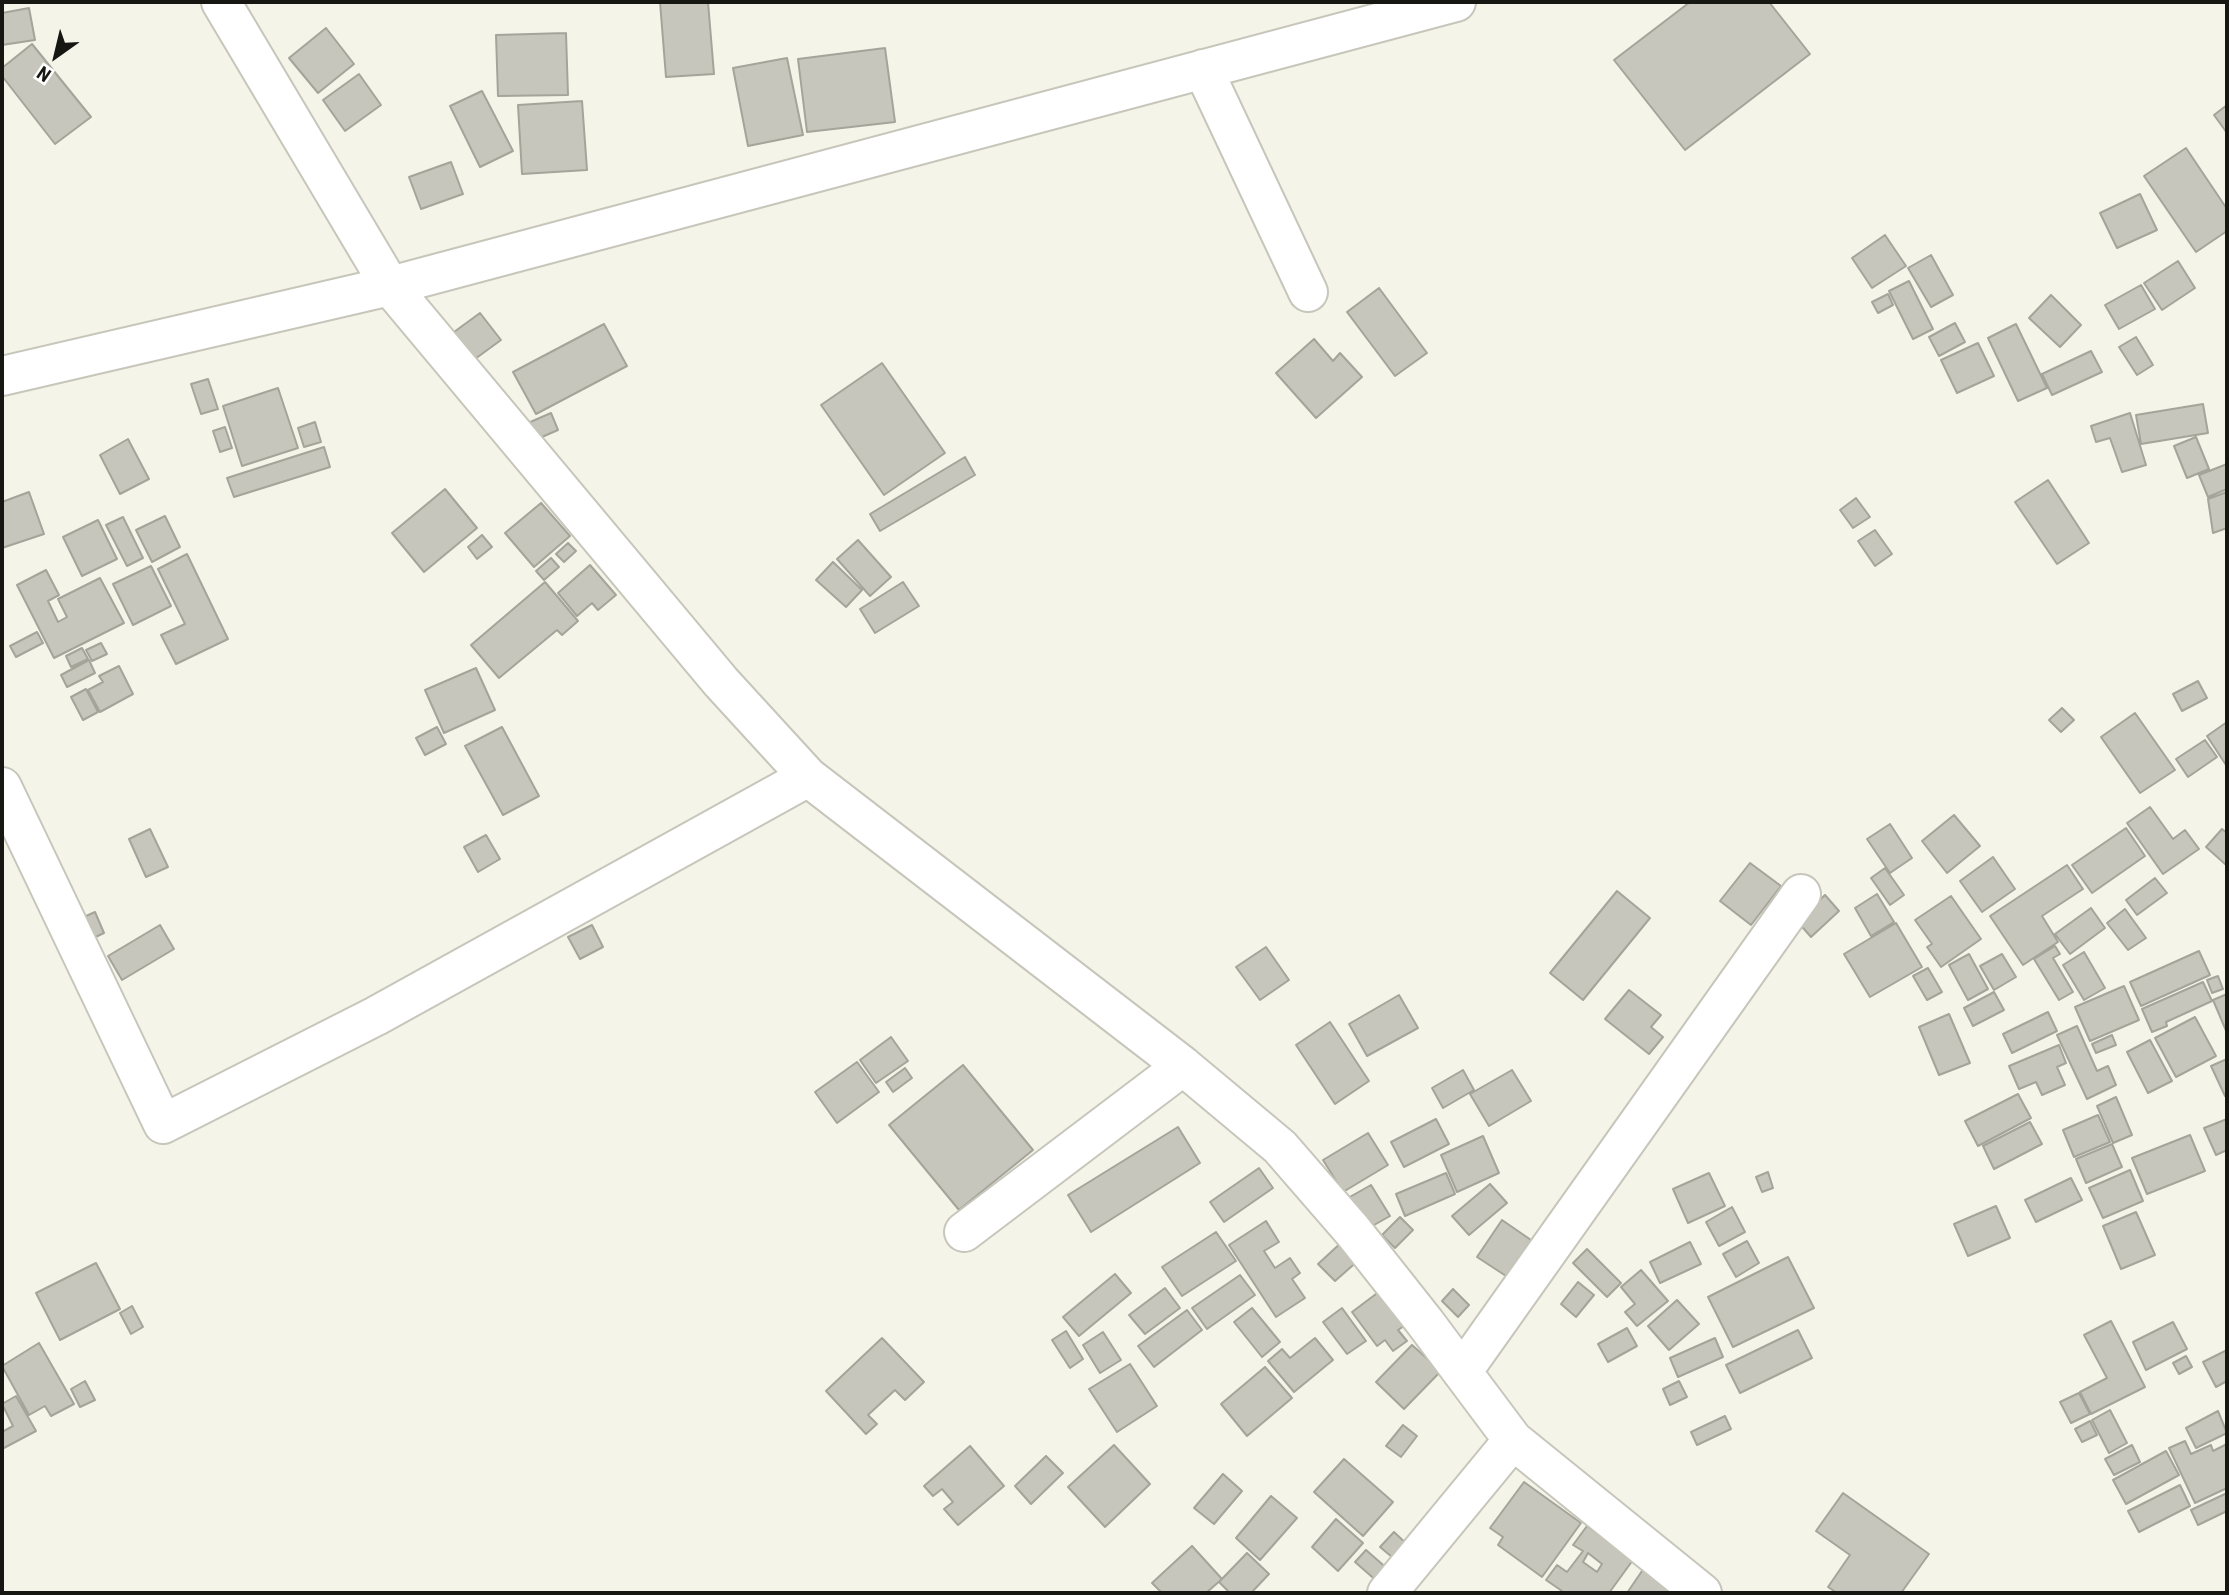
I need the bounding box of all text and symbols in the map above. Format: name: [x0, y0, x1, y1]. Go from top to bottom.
north arrow: [21, 21, 91, 91]
text: N: [33, 61, 55, 87]

